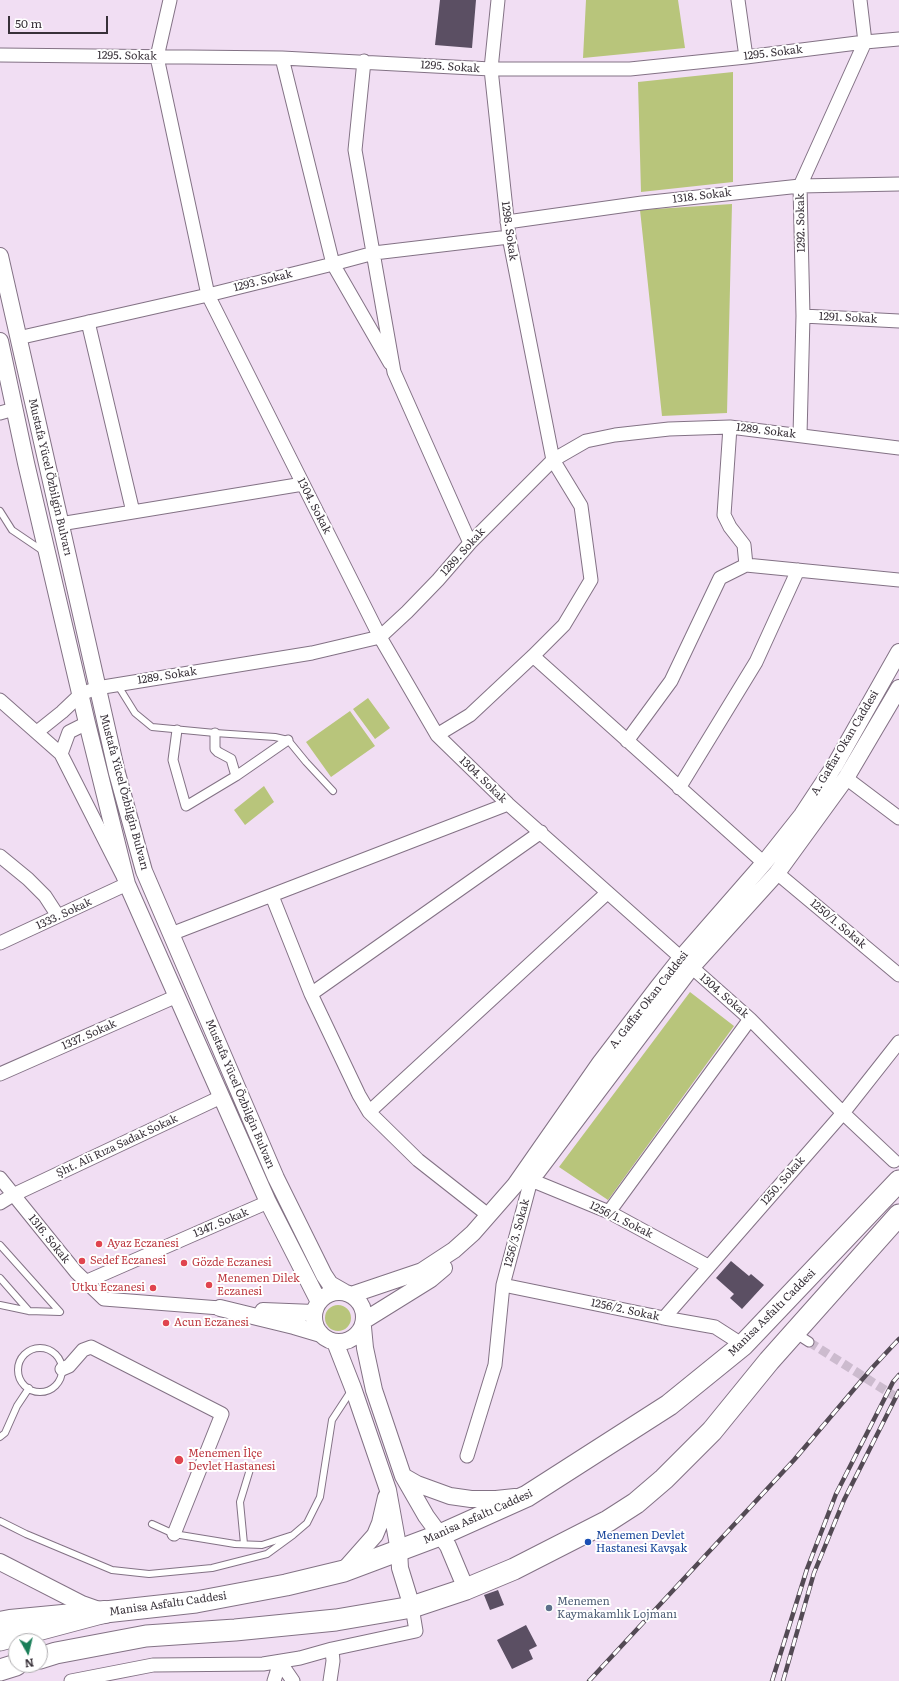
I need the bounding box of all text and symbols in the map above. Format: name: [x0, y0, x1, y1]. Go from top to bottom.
scale bar: [10, 8, 110, 34]
text: 50 m: [15, 14, 42, 32]
street label: 1295. Sokak: [743, 43, 803, 63]
street label: 1295. Sokak: [97, 49, 157, 63]
street label: 1295. Sokak: [420, 58, 480, 76]
street label: 1318. Sokak: [672, 186, 732, 206]
street label: 1292. Sokak: [794, 193, 808, 253]
street label: 1298. Sokak: [498, 200, 520, 262]
street label: 1293. Sokak: [232, 267, 294, 295]
street label: 1291. Sokak: [819, 310, 877, 326]
street label: Mustafa Yücel Özbilgin Bulvarı: [25, 397, 75, 557]
street label: 1289. Sokak: [735, 421, 797, 441]
street label: 1304. Sokak: [294, 476, 334, 536]
street label: 1289. Sokak: [438, 525, 488, 579]
street label: 1289. Sokak: [136, 665, 198, 687]
street label: A. Gaffar Okan Caddesi: [808, 688, 882, 798]
street label: Mustafa Yücel Özbilgin Bulvarı: [97, 712, 151, 872]
street label: 1304. Sokak: [457, 754, 509, 806]
street label: 1333. Sokak: [34, 895, 94, 933]
street label: 1250/1. Sokak: [807, 897, 869, 951]
street label: A. Gaffar Okan Caddesi: [607, 949, 691, 1051]
street label: 1304. Sokak: [697, 971, 751, 1021]
street label: 1337. Sokak: [60, 1017, 118, 1053]
street label: Mustafa Yücel Özbilgin Bulvarı: [202, 1017, 278, 1171]
street label: Şht. Ali Rıza Sadak Sokak: [54, 1112, 180, 1180]
street label: 1250. Sokak: [758, 1154, 808, 1208]
street label: 1256/3. Sokak: [502, 1197, 532, 1269]
street label: 1256/1. Sokak: [587, 1199, 655, 1241]
street label: 1347. Sokak: [191, 1205, 251, 1241]
street label: 1316. Sokak: [25, 1212, 73, 1266]
place label: Ayaz Eczanesi: [107, 1237, 179, 1251]
marker: Ayaz Eczanesi: [94, 1239, 104, 1249]
place label: Sedef Eczanesi: [90, 1254, 166, 1268]
marker: Sedef Eczanesi: [77, 1256, 87, 1266]
place label: Gözde Eczanesi: [192, 1256, 272, 1270]
marker: Gözde Eczanesi: [179, 1258, 189, 1268]
street label: Manisa Asfaltı Caddesi: [725, 1266, 819, 1360]
place label: Menemen Dilek Eczanesi: [217, 1272, 300, 1298]
marker: Menemen Dilek Eczanesi: [204, 1280, 214, 1290]
place label: Utku Eczanesi: [71, 1281, 145, 1295]
marker: Utku Eczanesi: [148, 1283, 158, 1293]
street label: 1256/2. Sokak: [589, 1296, 661, 1324]
place label: Acun Eczanesi: [174, 1316, 249, 1330]
marker: Acun Eczanesi: [161, 1318, 171, 1328]
place label: Menemen İlçe Devlet Hastanesi: [188, 1447, 275, 1473]
marker: Menemen İlçe Devlet Hastanesi: [173, 1454, 185, 1466]
street label: Manisa Asfaltı Caddesi: [421, 1487, 535, 1547]
place label: Menemen Devlet Hastanesi Kavşak: [596, 1529, 687, 1555]
marker: Menemen Devlet Hastanesi Kavşak: [583, 1537, 593, 1547]
street label: Manisa Asfaltı Caddesi: [108, 1589, 228, 1619]
place label: Menemen Kaymakamlık Lojmanı: [557, 1595, 677, 1621]
marker: Menemen Kaymakamlık Lojmanı: [544, 1603, 554, 1613]
north arrow: [8, 1633, 48, 1673]
text: N: [24, 1655, 35, 1672]

